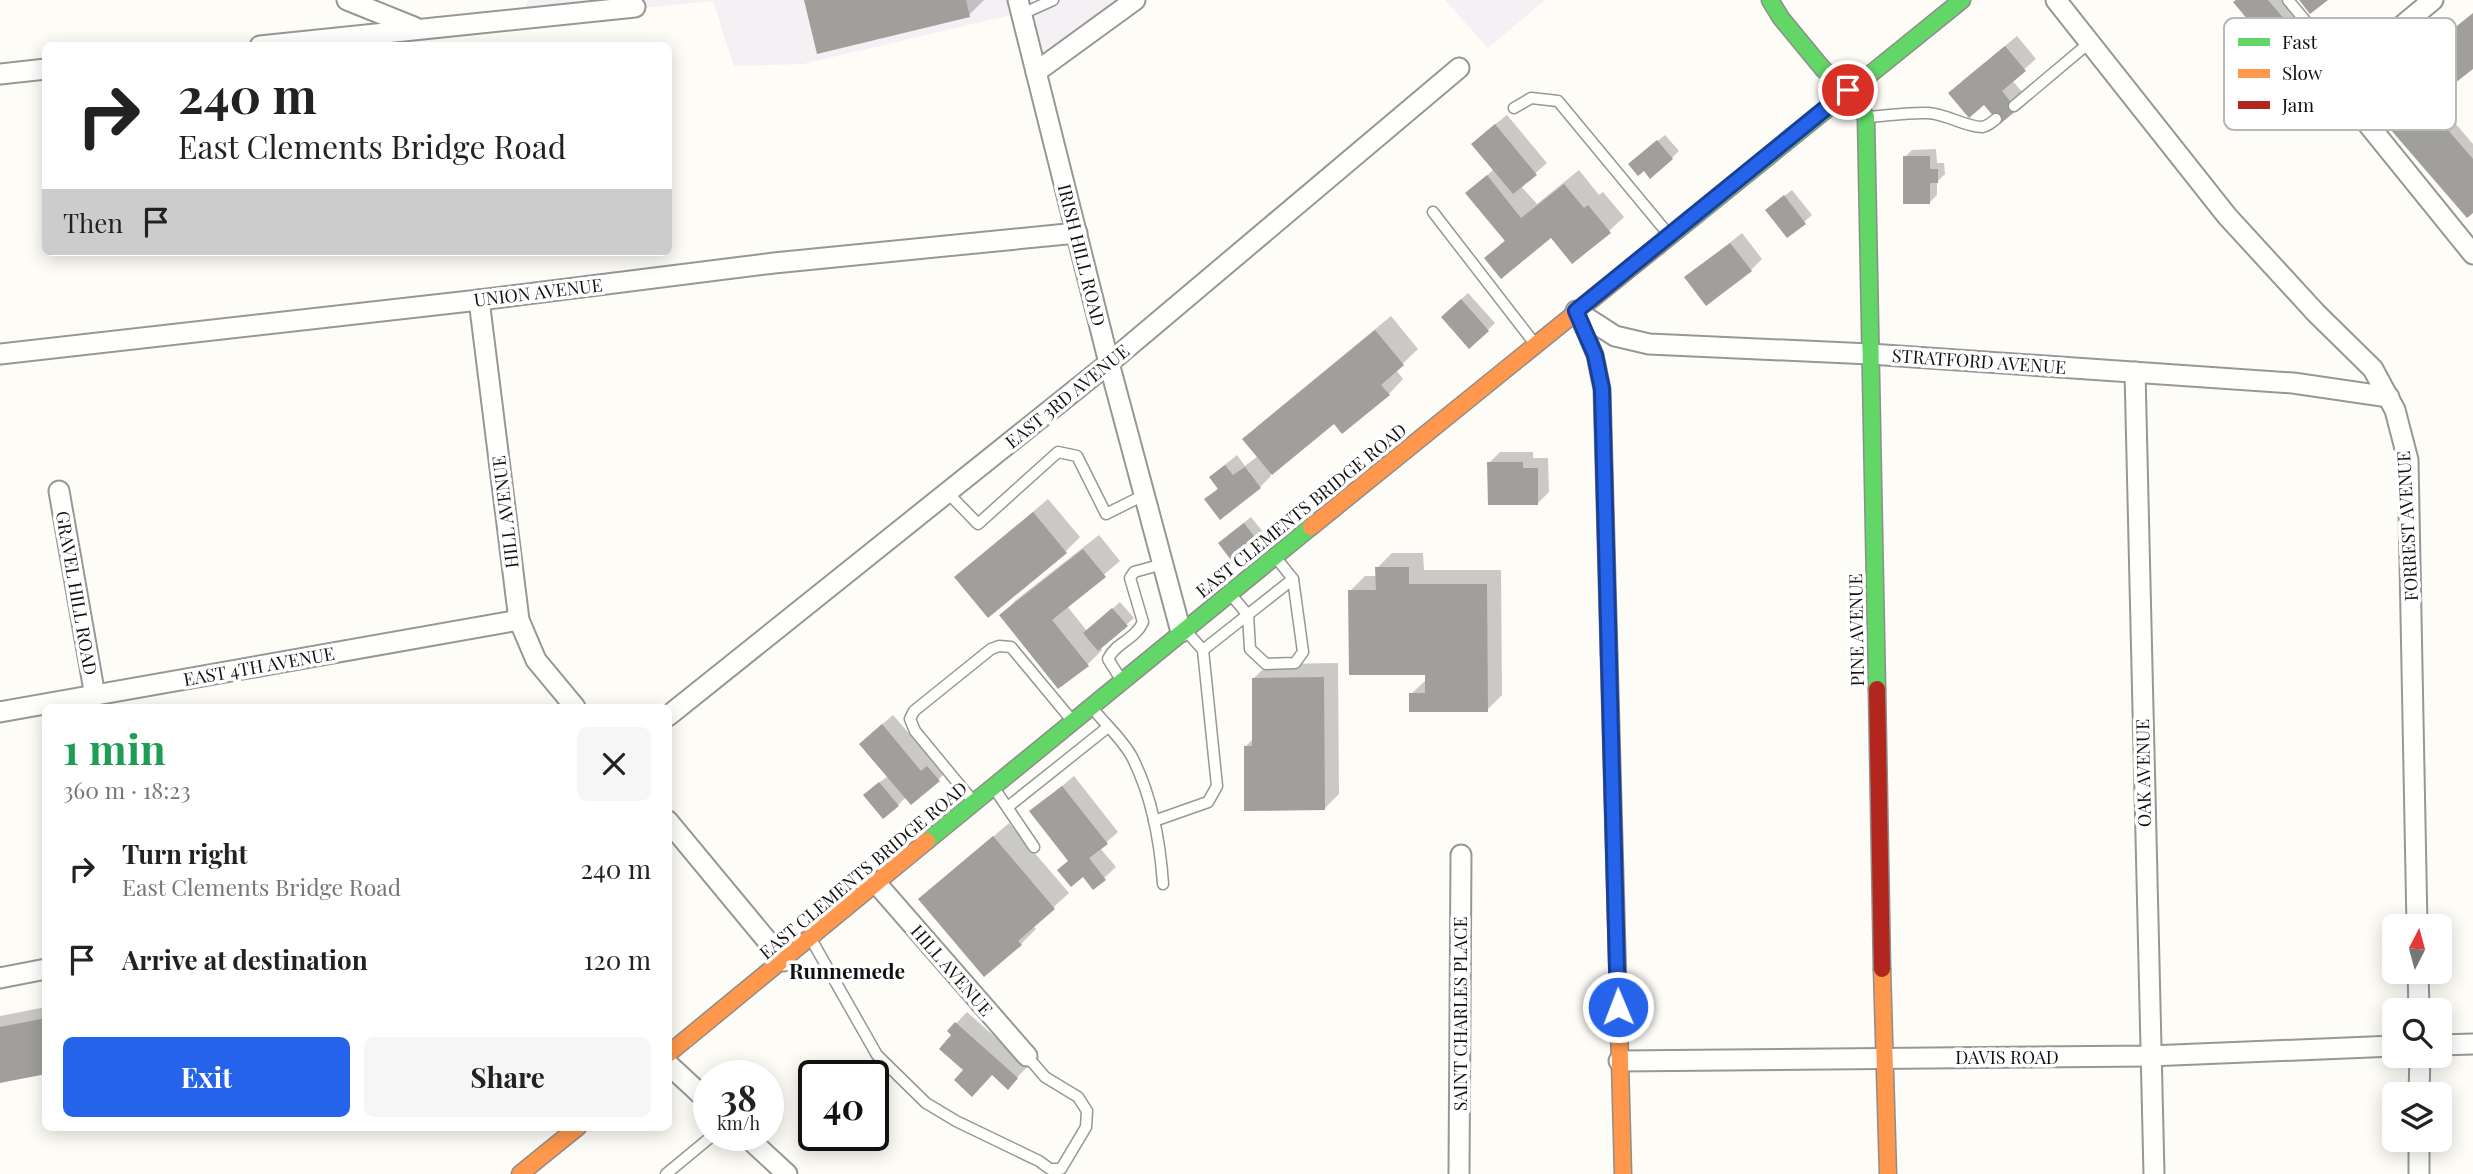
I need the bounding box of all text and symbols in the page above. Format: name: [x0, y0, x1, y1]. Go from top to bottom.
legend: [2224, 18, 2456, 130]
text: Fast: [2282, 28, 2318, 54]
text: Slow: [2282, 59, 2323, 85]
pin: [1818, 60, 1878, 120]
text: 240 m: [178, 61, 317, 126]
icon: right: [63, 70, 154, 161]
icon: arrive: [1829, 71, 1867, 109]
text: Jam: [2281, 91, 2314, 117]
text: East Clements Bridge Road: [178, 124, 566, 167]
street label: IRISH HILL ROAD: [1053, 181, 1111, 329]
icon: arrive: [137, 203, 175, 241]
text: Then: [63, 205, 123, 240]
street label: UNION AVENUE: [472, 272, 604, 312]
street label: EAST 3RD AVENUE: [1000, 339, 1134, 453]
street label: STRATFORD AVENUE: [1891, 343, 2067, 379]
street label: EAST CLEMENTS BRIDGE ROAD: [1191, 417, 1411, 603]
street label: FORREST AVENUE: [2391, 450, 2423, 602]
street label: HILL AVENUE: [486, 454, 524, 570]
street label: GRAVEL HILL ROAD: [51, 509, 103, 677]
street label: PINE AVENUE: [1843, 573, 1869, 687]
street label: EAST 4TH AVENUE: [182, 641, 337, 691]
street label: OAK AVENUE: [2130, 719, 2156, 827]
text: 1 min: [63, 720, 166, 776]
button: close: [577, 727, 651, 801]
text: 360 m · 18:23: [63, 774, 191, 805]
street label: EAST CLEMENTS BRIDGE ROAD: [754, 776, 972, 964]
text: Turn right: [122, 836, 248, 871]
icon: right: [63, 850, 101, 888]
text: 240 m: [581, 851, 651, 886]
text: East Clements Bridge Road: [122, 871, 401, 902]
north arrow: [2382, 914, 2452, 984]
map controls: [2382, 914, 2452, 1152]
street label: SAINT CHARLES PLACE: [1448, 917, 1472, 1111]
street label: HILL AVENUE: [906, 919, 998, 1021]
icon: arrive: [63, 941, 101, 979]
text: Arrive at destination: [122, 942, 368, 977]
text: 120 m: [584, 942, 651, 977]
district label: Runnemede: [789, 956, 905, 984]
position arrow: [1581, 970, 1655, 1044]
button: search: [2382, 998, 2452, 1068]
button: Exit: [63, 1037, 350, 1117]
button: Share: [364, 1037, 651, 1117]
street label: DAVIS ROAD: [1955, 1045, 2059, 1069]
speed limit sign: 40: [798, 1060, 889, 1151]
text: 38: [720, 1073, 757, 1120]
button: layers: [2382, 1082, 2452, 1152]
text: km/h: [717, 1111, 760, 1135]

